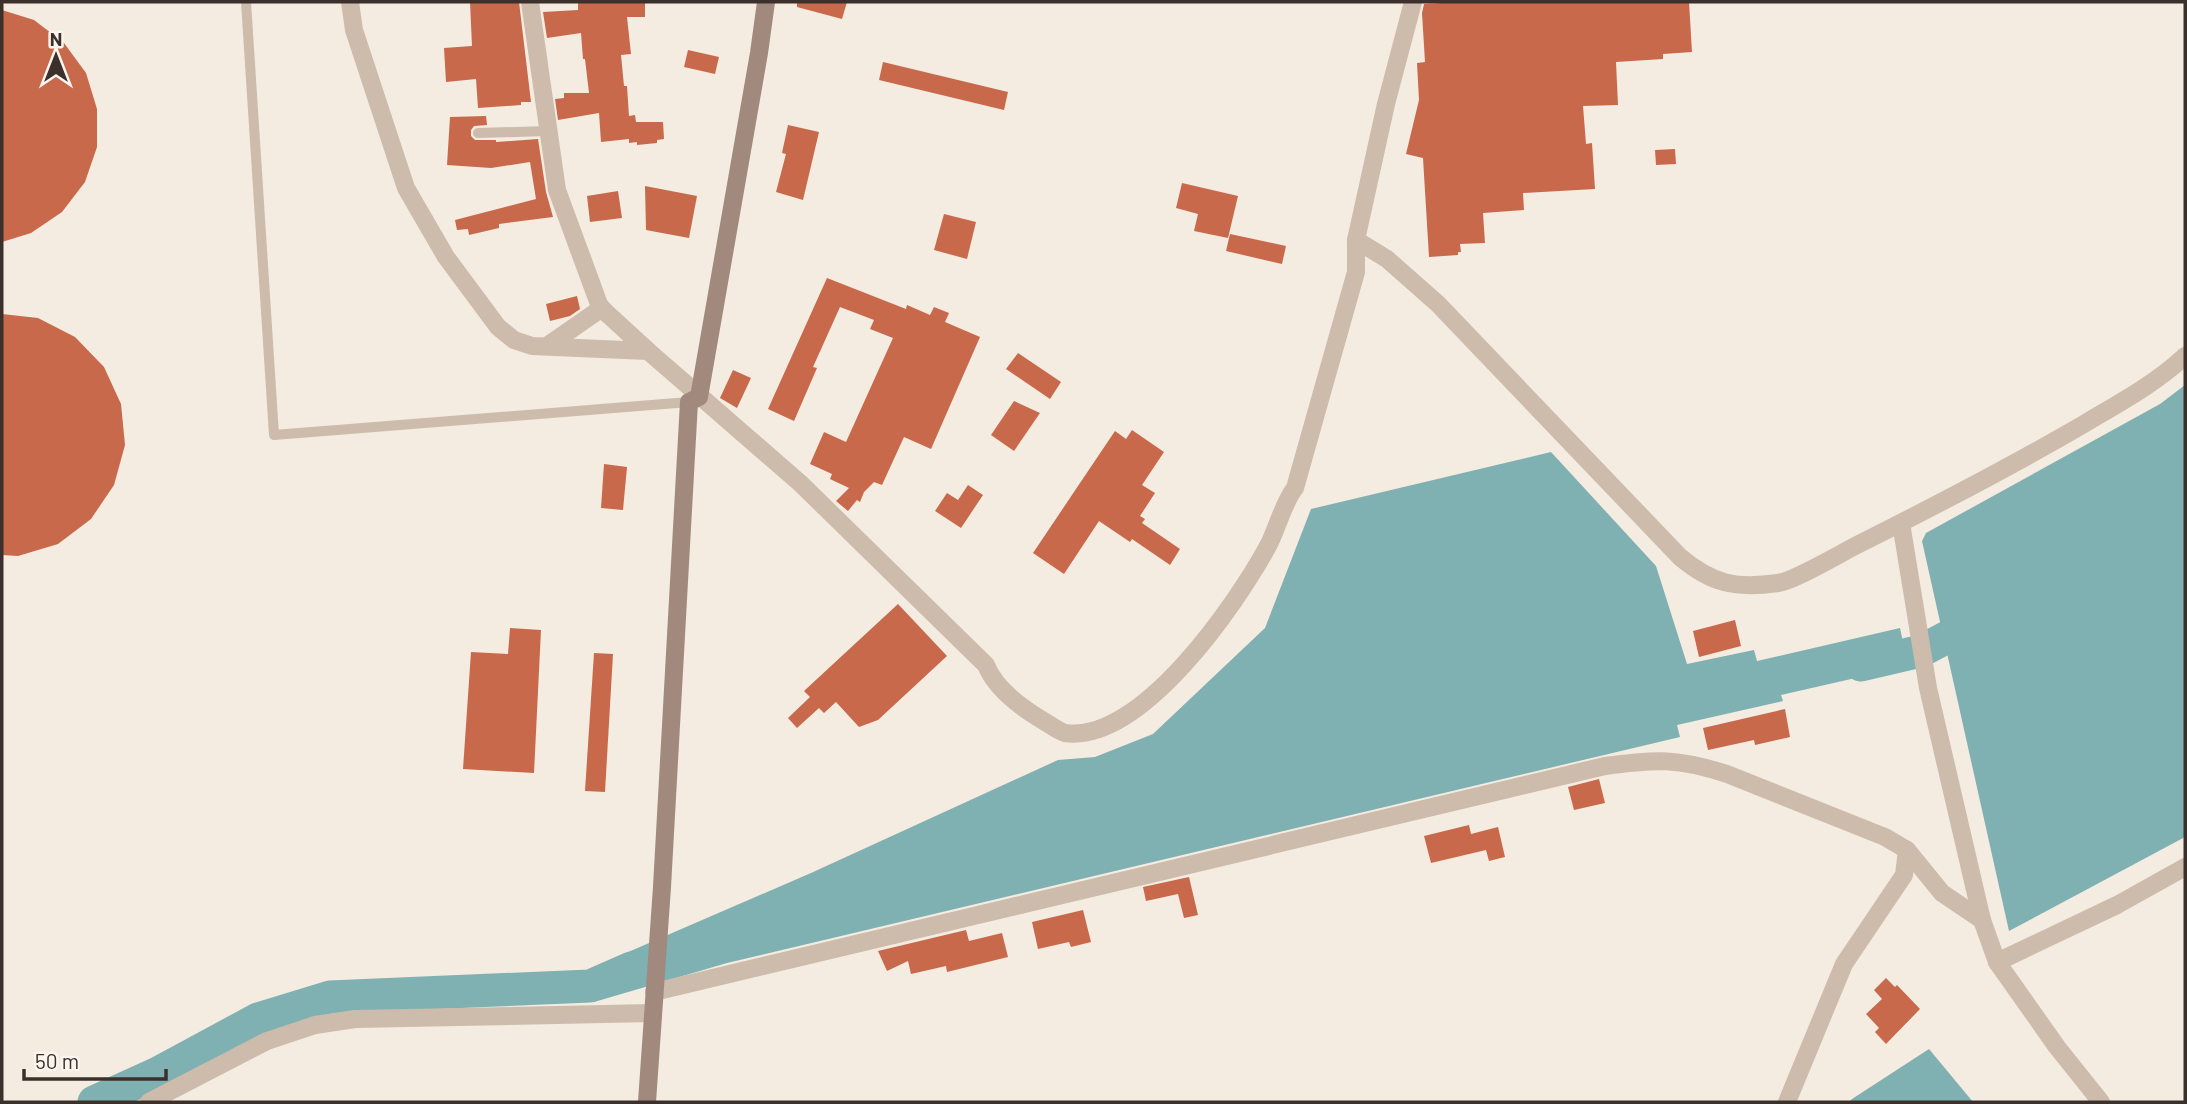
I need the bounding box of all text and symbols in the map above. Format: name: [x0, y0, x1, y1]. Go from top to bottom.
north arrow: [21, 21, 91, 91]
text: N: [50, 27, 62, 50]
scale bar: [24, 1038, 166, 1082]
text: 50 m: [35, 1048, 79, 1073]

